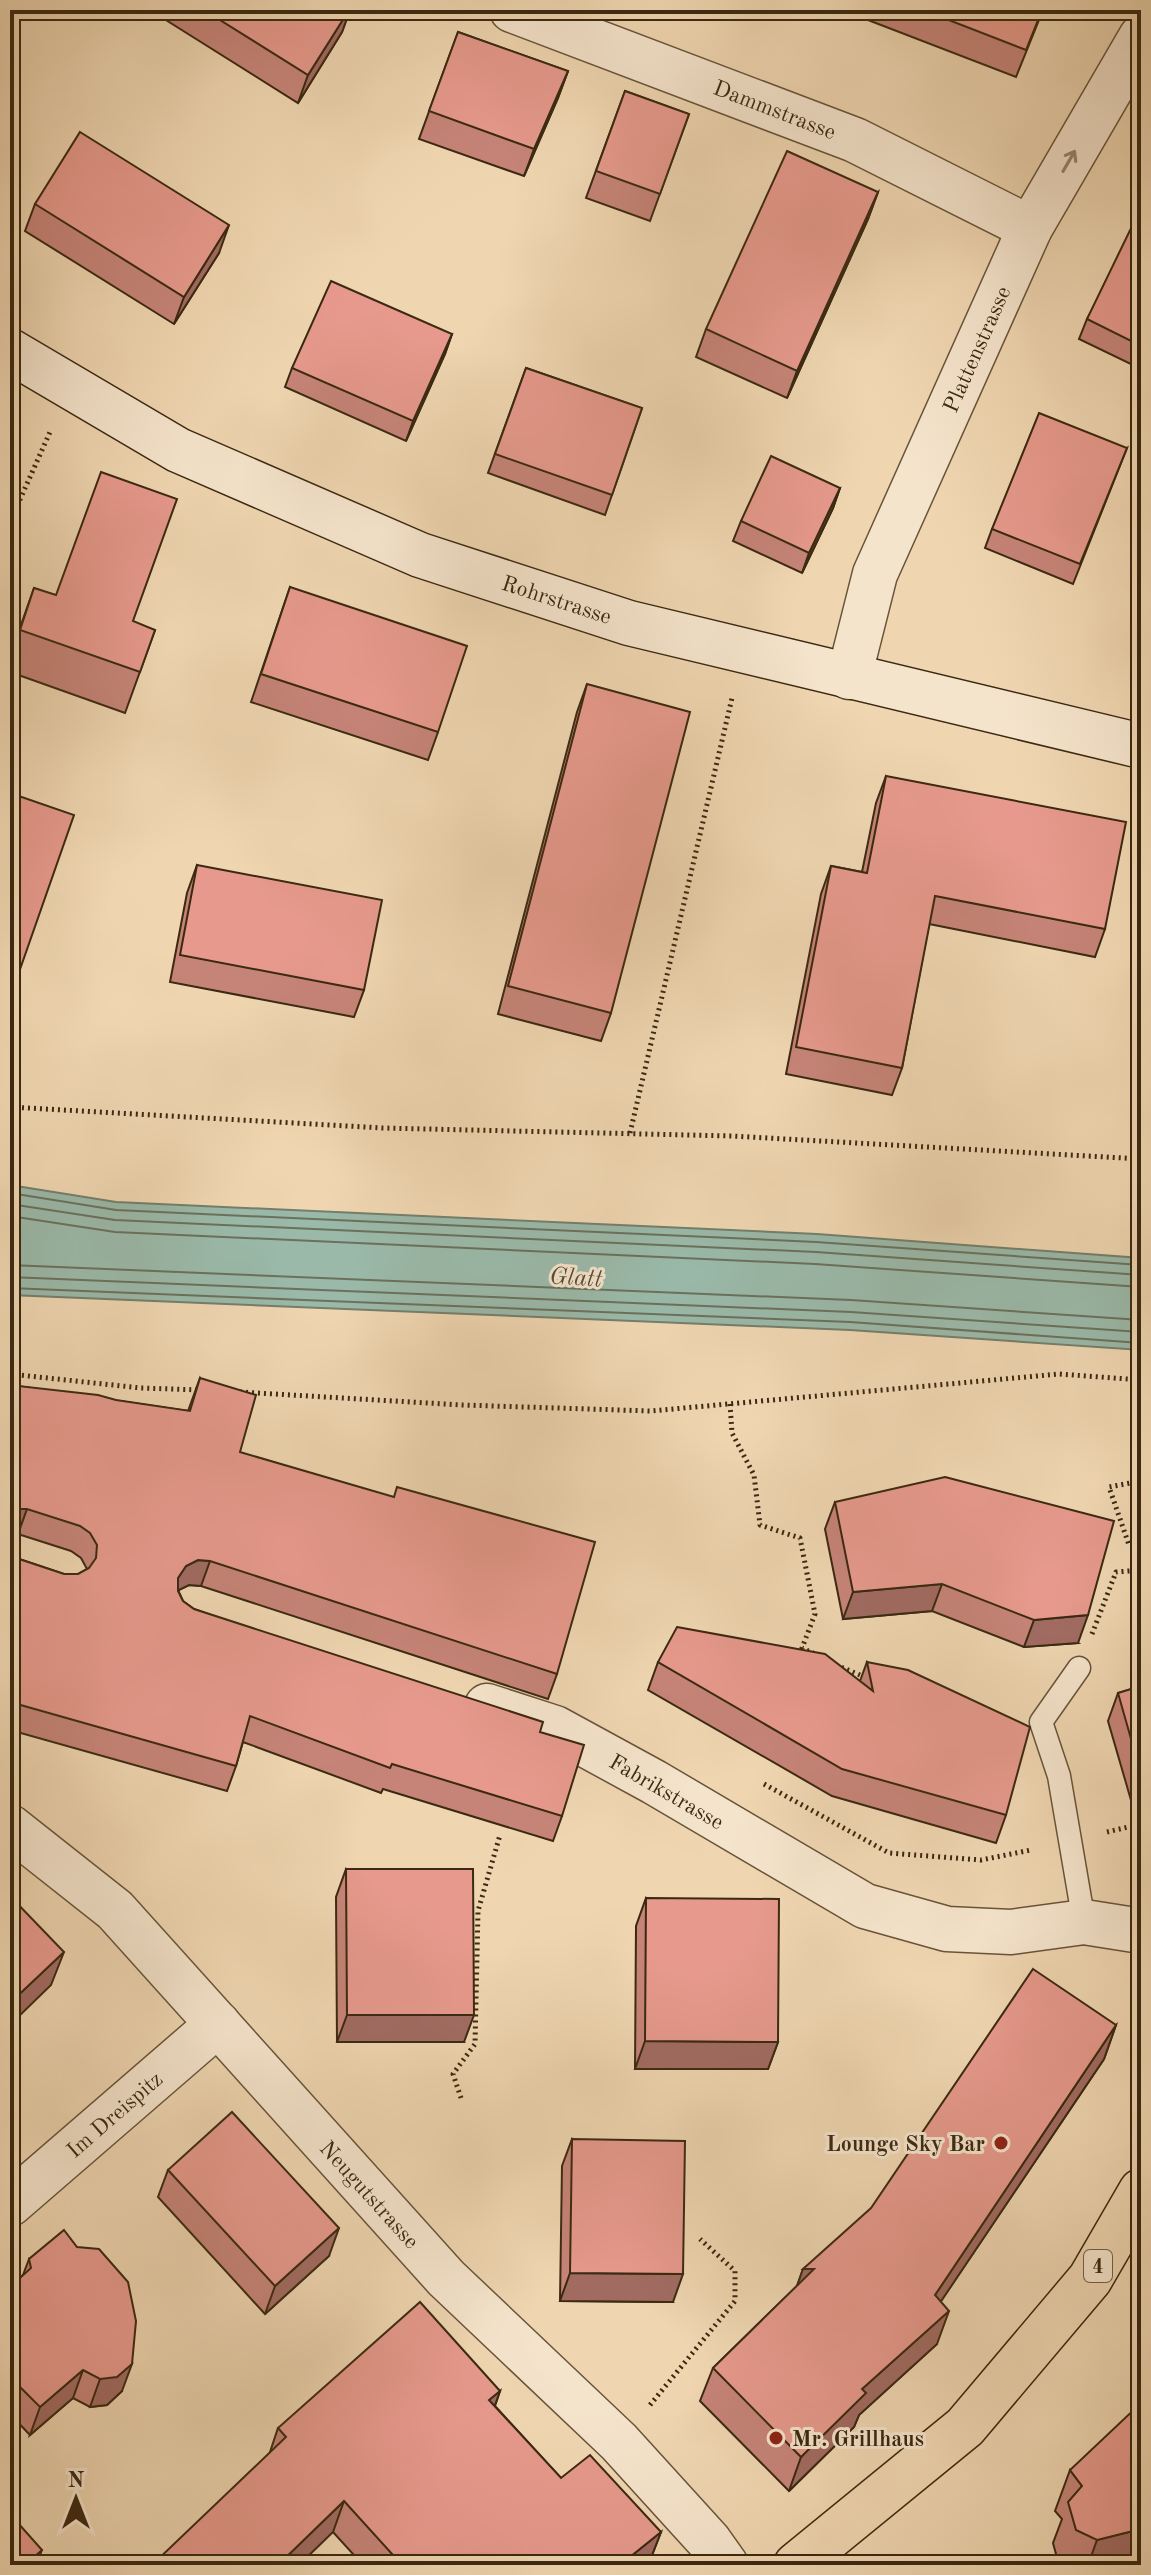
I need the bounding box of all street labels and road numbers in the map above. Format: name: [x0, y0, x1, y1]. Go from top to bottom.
street label: Dammstrasse: [710, 77, 839, 144]
street label: Plattenstrasse: [940, 283, 1015, 416]
street label: Rohrstrasse: [499, 573, 614, 629]
street label: Fabrikstrasse: [605, 1751, 727, 1834]
street label: Im Dreispitz: [63, 2068, 167, 2163]
street label: Neugutstrasse: [315, 2137, 422, 2253]
road number: 4: [1084, 2250, 1112, 2282]

